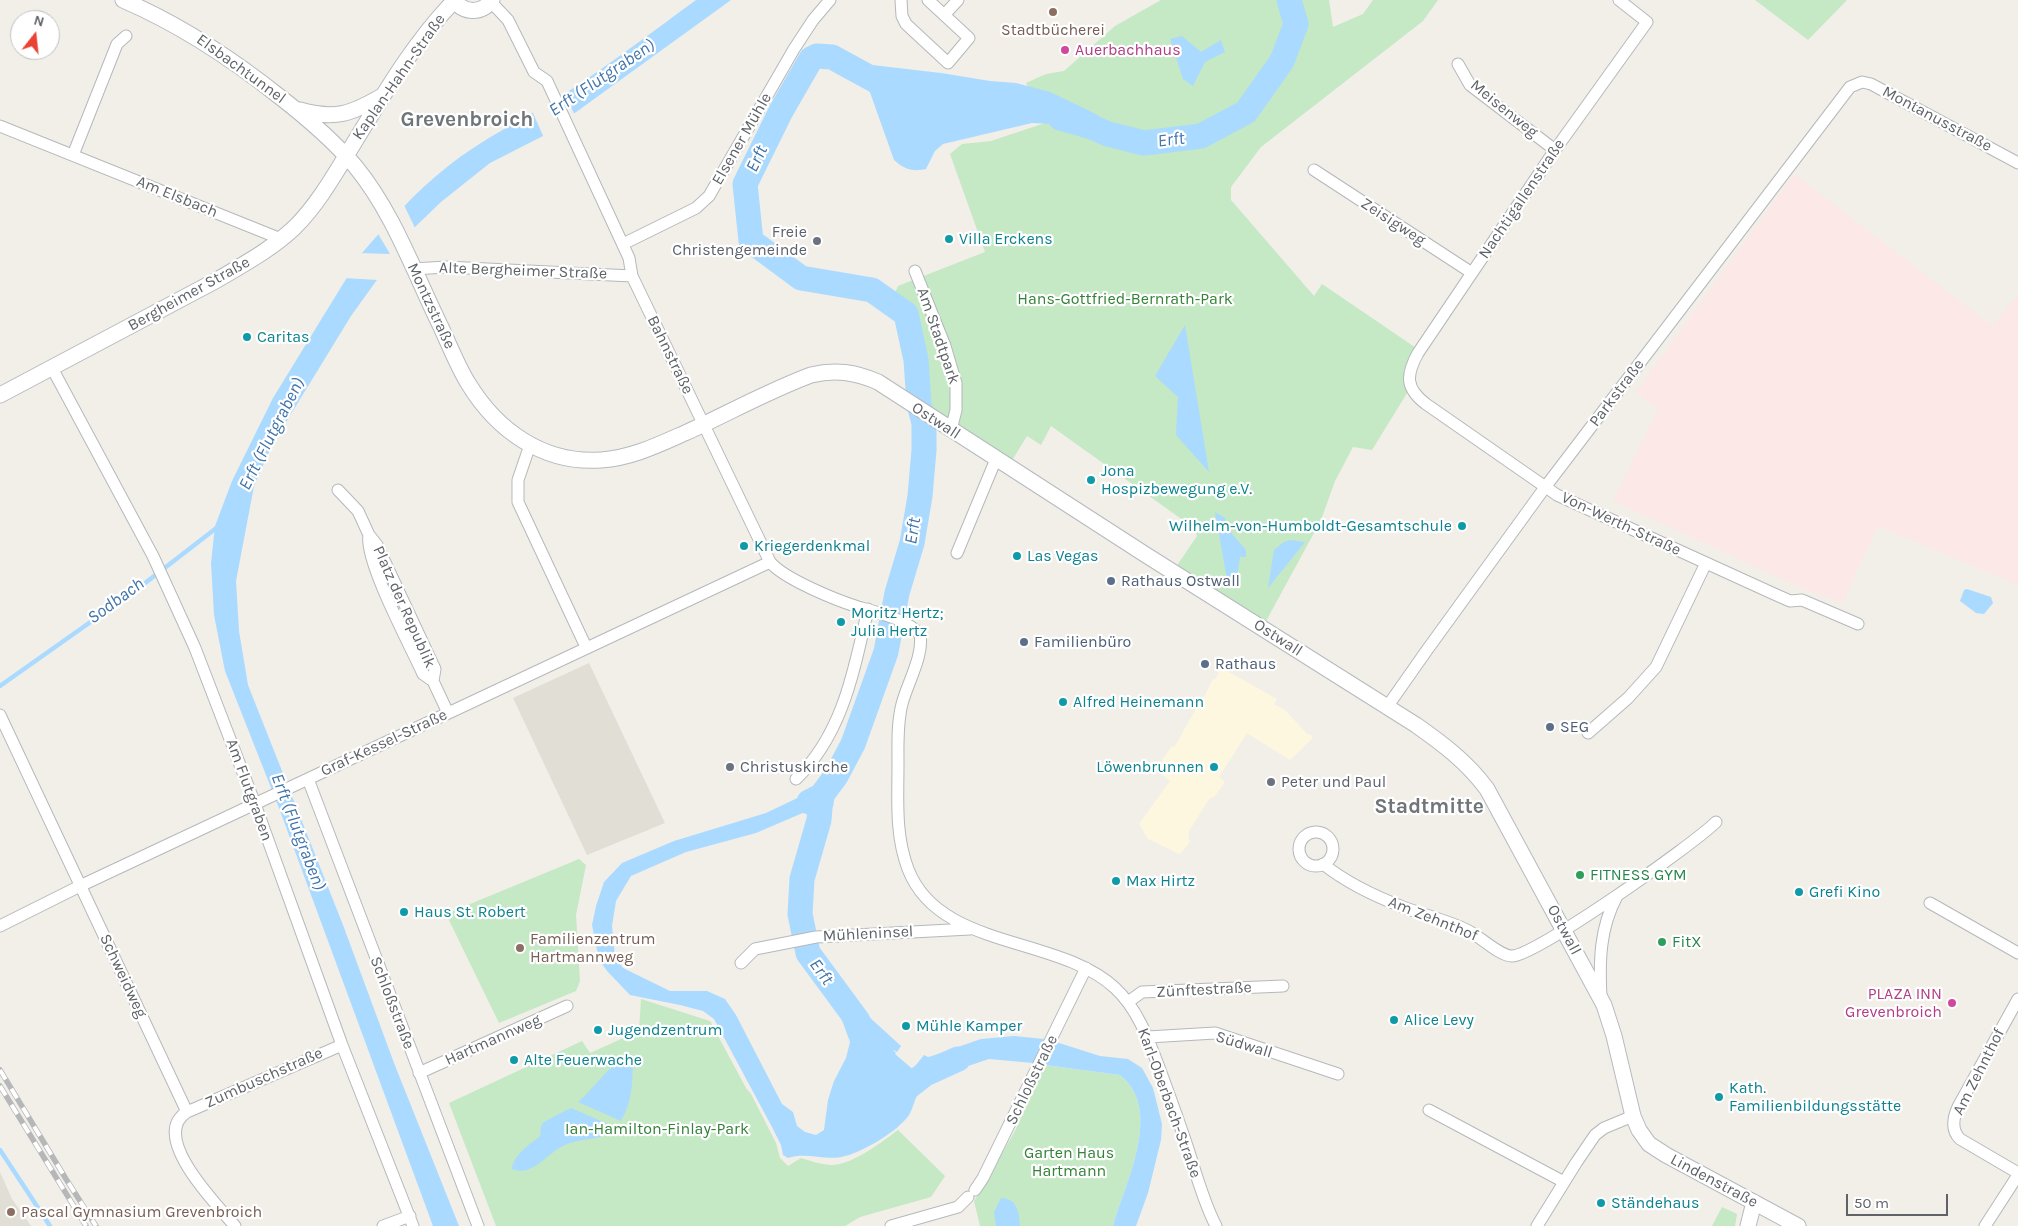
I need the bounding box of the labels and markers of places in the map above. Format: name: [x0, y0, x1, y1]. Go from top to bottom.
marker: Stadtbücherei: [1047, 6, 1059, 18]
place label: Stadtbücherei: [1001, 20, 1105, 40]
place label: Auerbachhaus: [1075, 40, 1181, 60]
marker: Auerbachhaus: [1059, 44, 1071, 56]
place label: Freie Christengemeinde: [672, 222, 807, 260]
place label: Villa Erckens: [959, 229, 1053, 249]
marker: Villa Erckens: [943, 233, 955, 245]
marker: Freie Christengemeinde: [811, 235, 823, 247]
place label: Caritas: [257, 327, 309, 347]
marker: Caritas: [241, 331, 253, 343]
place label: Jona Hospizbewegung e.V.: [1101, 461, 1252, 499]
marker: Jona Hospizbewegung e.V.: [1085, 474, 1097, 486]
place label: Wilhelm-von-Humboldt-Gesamtschule: [1169, 516, 1452, 536]
marker: Wilhelm-von-Humboldt-Gesamtschule: [1456, 520, 1468, 532]
place label: Kriegerdenkmal: [754, 536, 870, 556]
marker: Kriegerdenkmal: [738, 540, 750, 552]
place label: Las Vegas: [1027, 546, 1098, 566]
marker: Las Vegas: [1011, 550, 1023, 562]
place label: Rathaus Ostwall: [1121, 571, 1240, 591]
marker: Rathaus Ostwall: [1105, 575, 1117, 587]
place label: Moritz Hertz; Julia Hertz: [851, 603, 944, 641]
marker: Moritz Hertz; Julia Hertz: [835, 616, 847, 628]
place label: Familienbüro: [1034, 632, 1131, 652]
marker: Familienbüro: [1018, 636, 1030, 648]
place label: Rathaus: [1215, 654, 1276, 674]
marker: Rathaus: [1199, 658, 1211, 670]
place label: Alfred Heinemann: [1073, 692, 1204, 712]
marker: Alfred Heinemann: [1057, 696, 1069, 708]
place label: SEG: [1560, 717, 1589, 737]
marker: SEG: [1544, 721, 1556, 733]
place label: Christuskirche: [740, 757, 848, 777]
place label: Löwenbrunnen: [1096, 757, 1204, 777]
marker: Christuskirche: [724, 761, 736, 773]
marker: Löwenbrunnen: [1208, 761, 1220, 773]
place label: Peter und Paul: [1281, 772, 1386, 792]
marker: Peter und Paul: [1265, 776, 1277, 788]
place label: FITNESS GYM: [1590, 865, 1687, 885]
marker: FITNESS GYM: [1574, 869, 1586, 881]
place label: Max Hirtz: [1126, 871, 1195, 891]
marker: Max Hirtz: [1110, 875, 1122, 887]
place label: Grefi Kino: [1809, 882, 1880, 902]
marker: Grefi Kino: [1793, 886, 1805, 898]
place label: Haus St. Robert: [414, 902, 526, 922]
marker: Haus St. Robert: [398, 906, 410, 918]
place label: Familienzentrum Hartmannweg: [530, 929, 656, 967]
place label: FitX: [1672, 932, 1701, 952]
marker: FitX: [1656, 936, 1668, 948]
marker: Familienzentrum Hartmannweg: [514, 942, 526, 954]
place label: PLAZA INN Grevenbroich: [1845, 984, 1942, 1022]
marker: PLAZA INN Grevenbroich: [1946, 997, 1958, 1009]
place label: Alice Levy: [1404, 1010, 1474, 1030]
marker: Alice Levy: [1388, 1014, 1400, 1026]
place label: Mühle Kamper: [916, 1016, 1022, 1036]
place label: Jugendzentrum: [608, 1020, 722, 1040]
marker: Mühle Kamper: [900, 1020, 912, 1032]
marker: Jugendzentrum: [592, 1024, 604, 1036]
place label: Alte Feuerwache: [524, 1050, 642, 1070]
marker: Alte Feuerwache: [508, 1054, 520, 1066]
place label: Kath. Familienbildungsstätte: [1729, 1078, 1901, 1116]
marker: Kath. Familienbildungsstätte: [1713, 1091, 1725, 1103]
place label: Ständehaus: [1611, 1193, 1699, 1213]
marker: Ständehaus: [1595, 1197, 1607, 1209]
place label: Pascal Gymnasium Grevenbroich: [21, 1202, 262, 1222]
marker: Pascal Gymnasium Grevenbroich: [5, 1206, 17, 1218]

